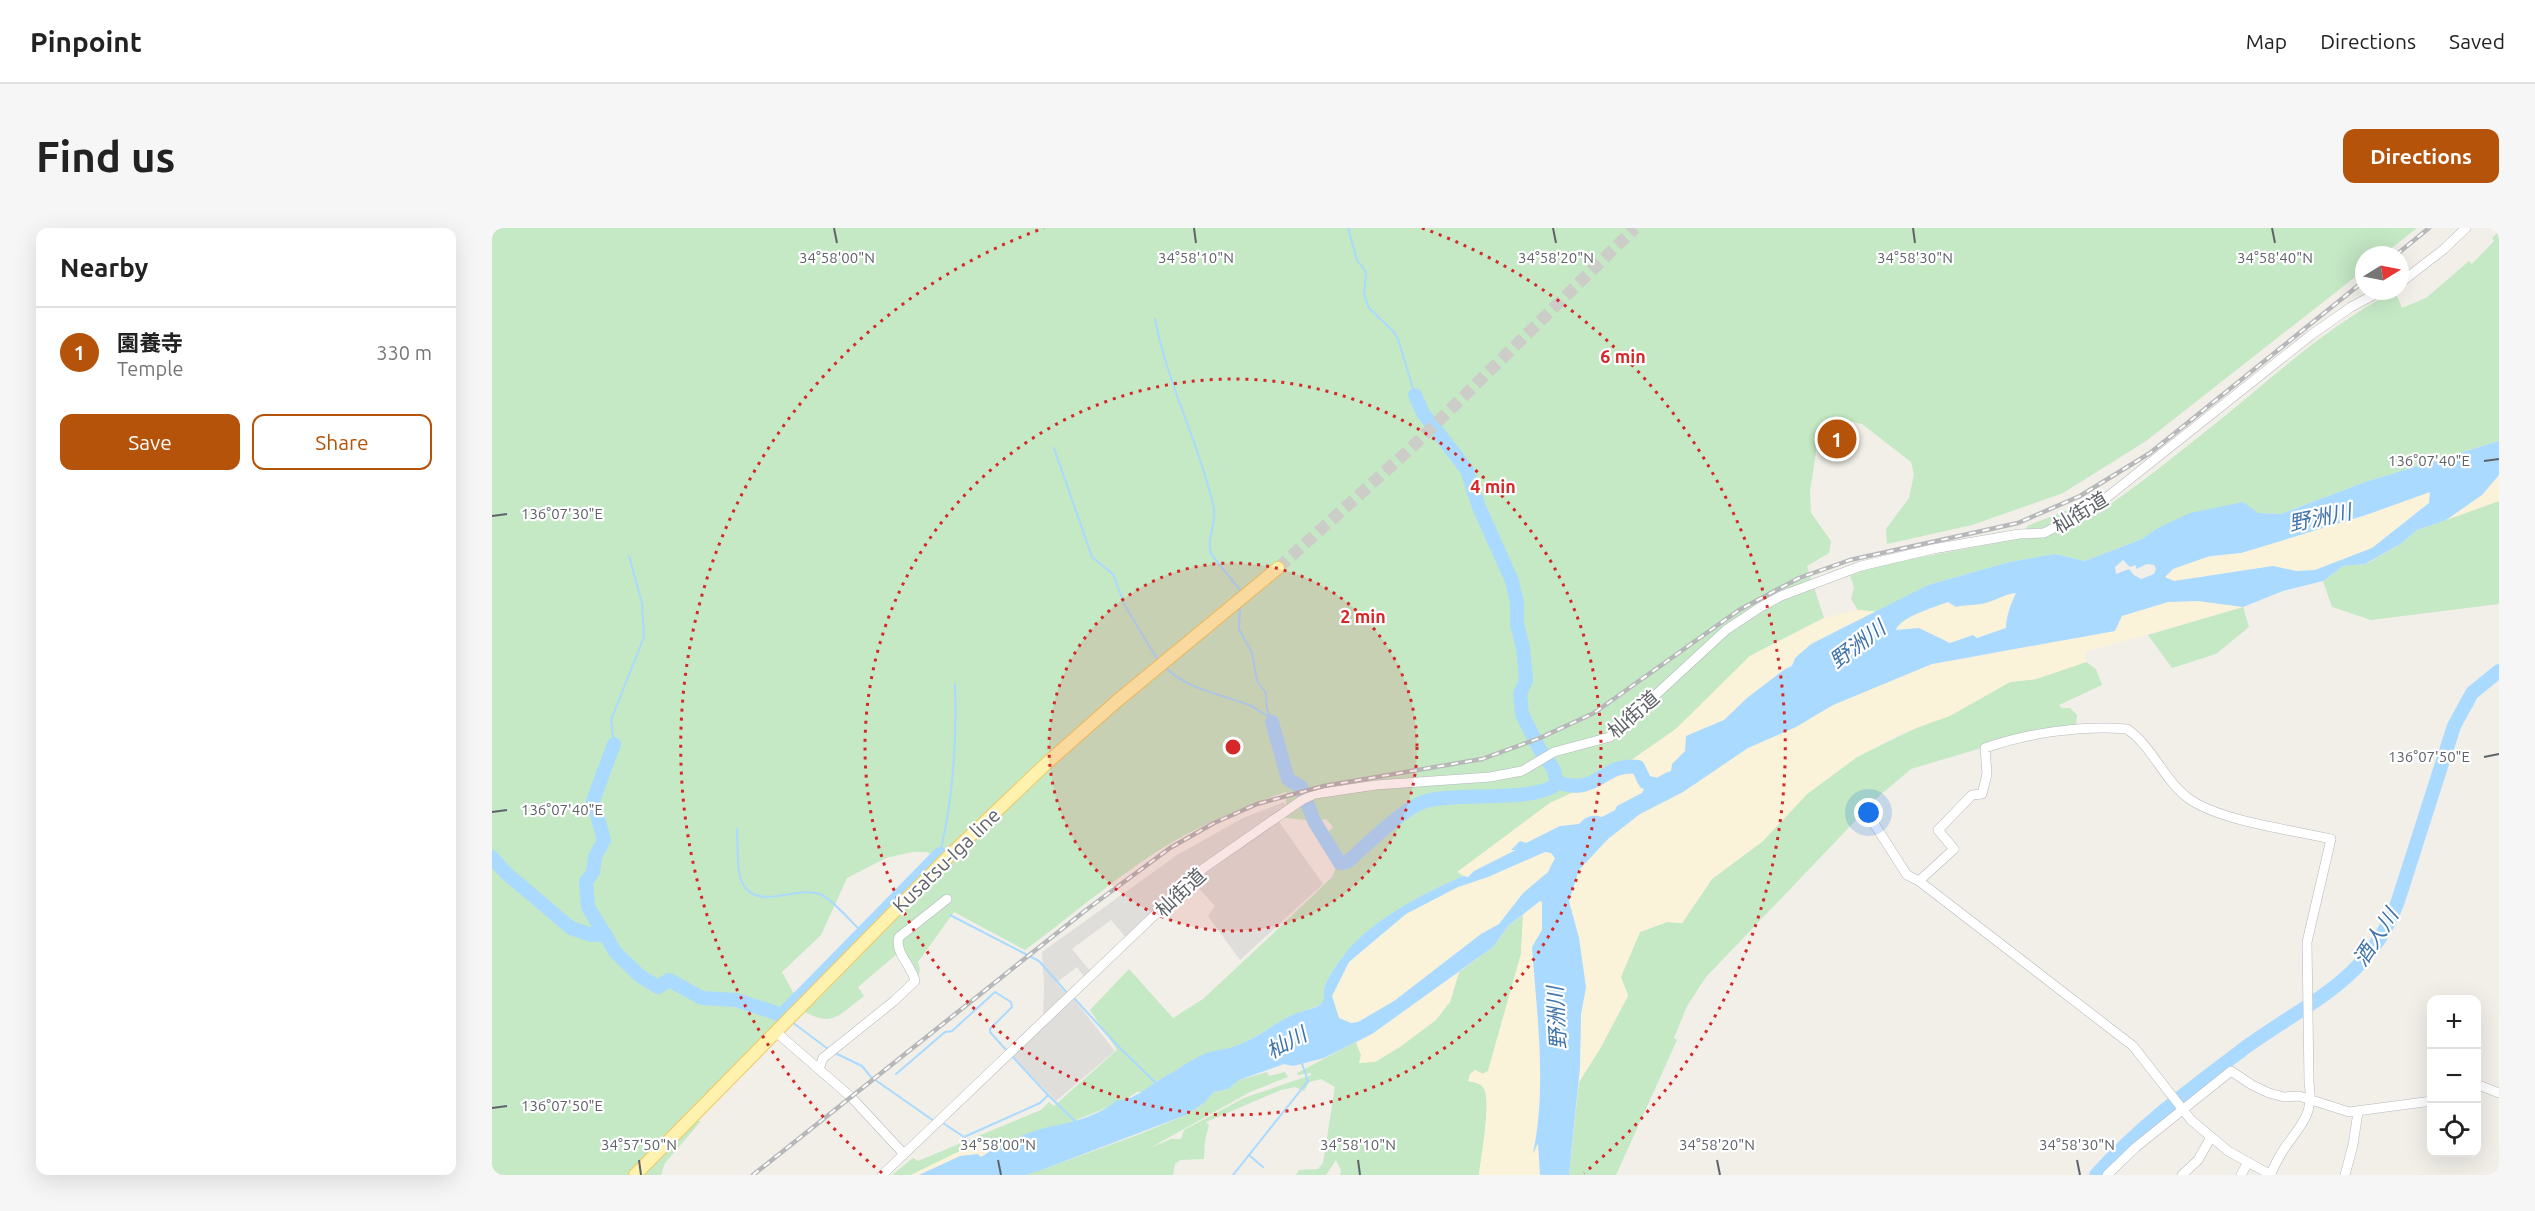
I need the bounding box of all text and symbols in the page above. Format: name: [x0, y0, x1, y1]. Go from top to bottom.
text: Pinpoint: [30, 26, 142, 57]
text: Map: [2246, 29, 2287, 53]
text: Directions: [2320, 29, 2416, 53]
text: Saved: [2449, 29, 2505, 53]
button: Directions: [2343, 129, 2499, 183]
text: Find us: [36, 133, 175, 180]
north arrow: [2355, 246, 2409, 300]
text: 34°58'00"N: [799, 249, 875, 266]
text: 34°58'10"N: [1158, 249, 1234, 266]
text: 34°58'20"N: [1518, 249, 1594, 266]
text: 34°58'30"N: [1877, 249, 1953, 266]
text: 34°58'40"N: [2237, 249, 2313, 266]
text: Nearby: [60, 253, 148, 282]
text: 園養寺: [117, 330, 183, 355]
text: 1: [74, 341, 85, 364]
text: 330 m: [376, 341, 432, 364]
text: 6 min: [1600, 346, 1646, 366]
text: Temple: [117, 357, 183, 380]
button: Save: [60, 414, 240, 470]
button: Share: [252, 414, 432, 470]
pin: 1: [1818, 416, 1856, 462]
text: 136°07'40"E: [2388, 452, 2470, 469]
text: 4 min: [1470, 476, 1516, 496]
street label: 杣街道: [2048, 487, 2112, 537]
water label: 野洲川: [2287, 498, 2355, 535]
text: 136°07'30"E: [521, 505, 603, 522]
text: 2 min: [1340, 606, 1386, 626]
water label: 野洲川: [1825, 614, 1891, 673]
street label: 杣街道: [1603, 686, 1663, 742]
centre of rings: [1223, 737, 1243, 757]
text: 136°07'50"E: [2388, 748, 2470, 765]
your location: [1854, 798, 1883, 827]
text: 136°07'40"E: [521, 801, 603, 818]
street label: Kusatsu-Iga line: [888, 803, 1004, 917]
street label: 杣街道: [1150, 863, 1210, 921]
water label: 酒人川: [2348, 902, 2403, 970]
water label: 野洲川: [1542, 984, 1570, 1050]
map controls: [2427, 995, 2481, 1157]
button: +: [2427, 995, 2481, 1049]
water label: 杣川: [1262, 1021, 1312, 1062]
button: −: [2427, 1049, 2481, 1103]
text: 136°07'50"E: [521, 1097, 603, 1114]
button: locate: [2427, 1103, 2481, 1157]
text: 34°57'50"N: [601, 1136, 677, 1153]
text: 34°58'00"N: [960, 1136, 1036, 1153]
text: 34°58'10"N: [1320, 1136, 1396, 1153]
text: 34°58'20"N: [1679, 1136, 1755, 1153]
text: 34°58'30"N: [2039, 1136, 2115, 1153]

